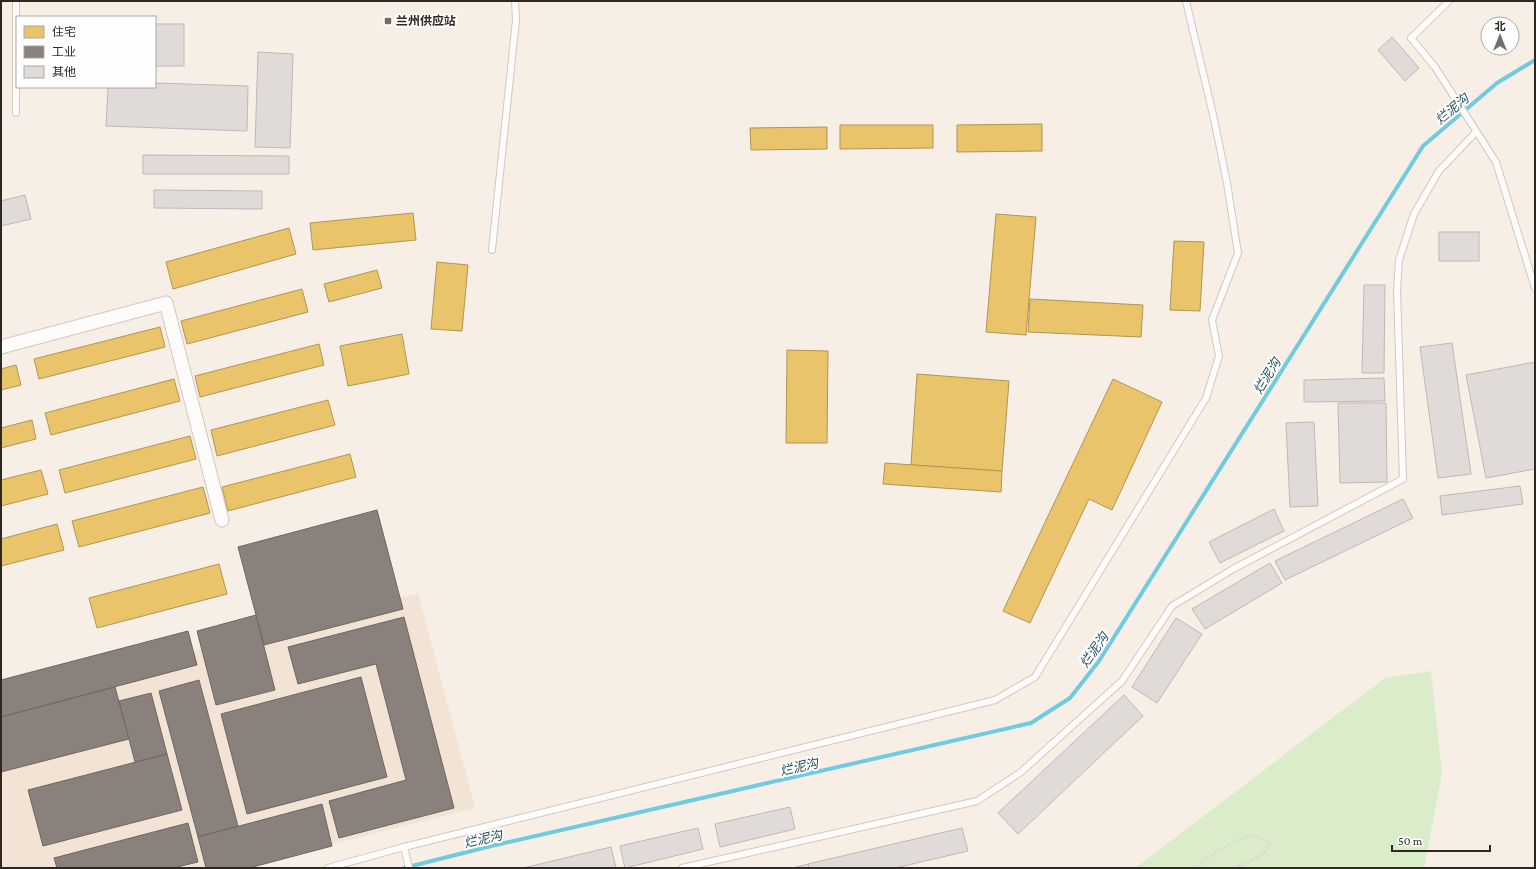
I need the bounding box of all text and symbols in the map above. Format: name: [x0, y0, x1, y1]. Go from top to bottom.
place label: 兰州供应站: [396, 14, 456, 28]
legend: [16, 16, 156, 88]
marker: 兰州供应站: [383, 16, 393, 26]
north arrow: [1480, 16, 1520, 56]
text: 北: [1495, 20, 1506, 32]
text: 住宅: [52, 25, 76, 39]
text: 工业: [52, 45, 76, 59]
text: 其他: [52, 65, 76, 79]
water label: 烂泥沟: [1432, 89, 1473, 127]
water label: 烂泥沟: [1250, 354, 1285, 397]
water label: 烂泥沟: [1077, 628, 1112, 670]
water label: 烂泥沟: [778, 755, 822, 779]
water label: 烂泥沟: [462, 827, 506, 851]
scale bar: [1392, 827, 1490, 853]
text: 50 m: [1398, 834, 1423, 848]

